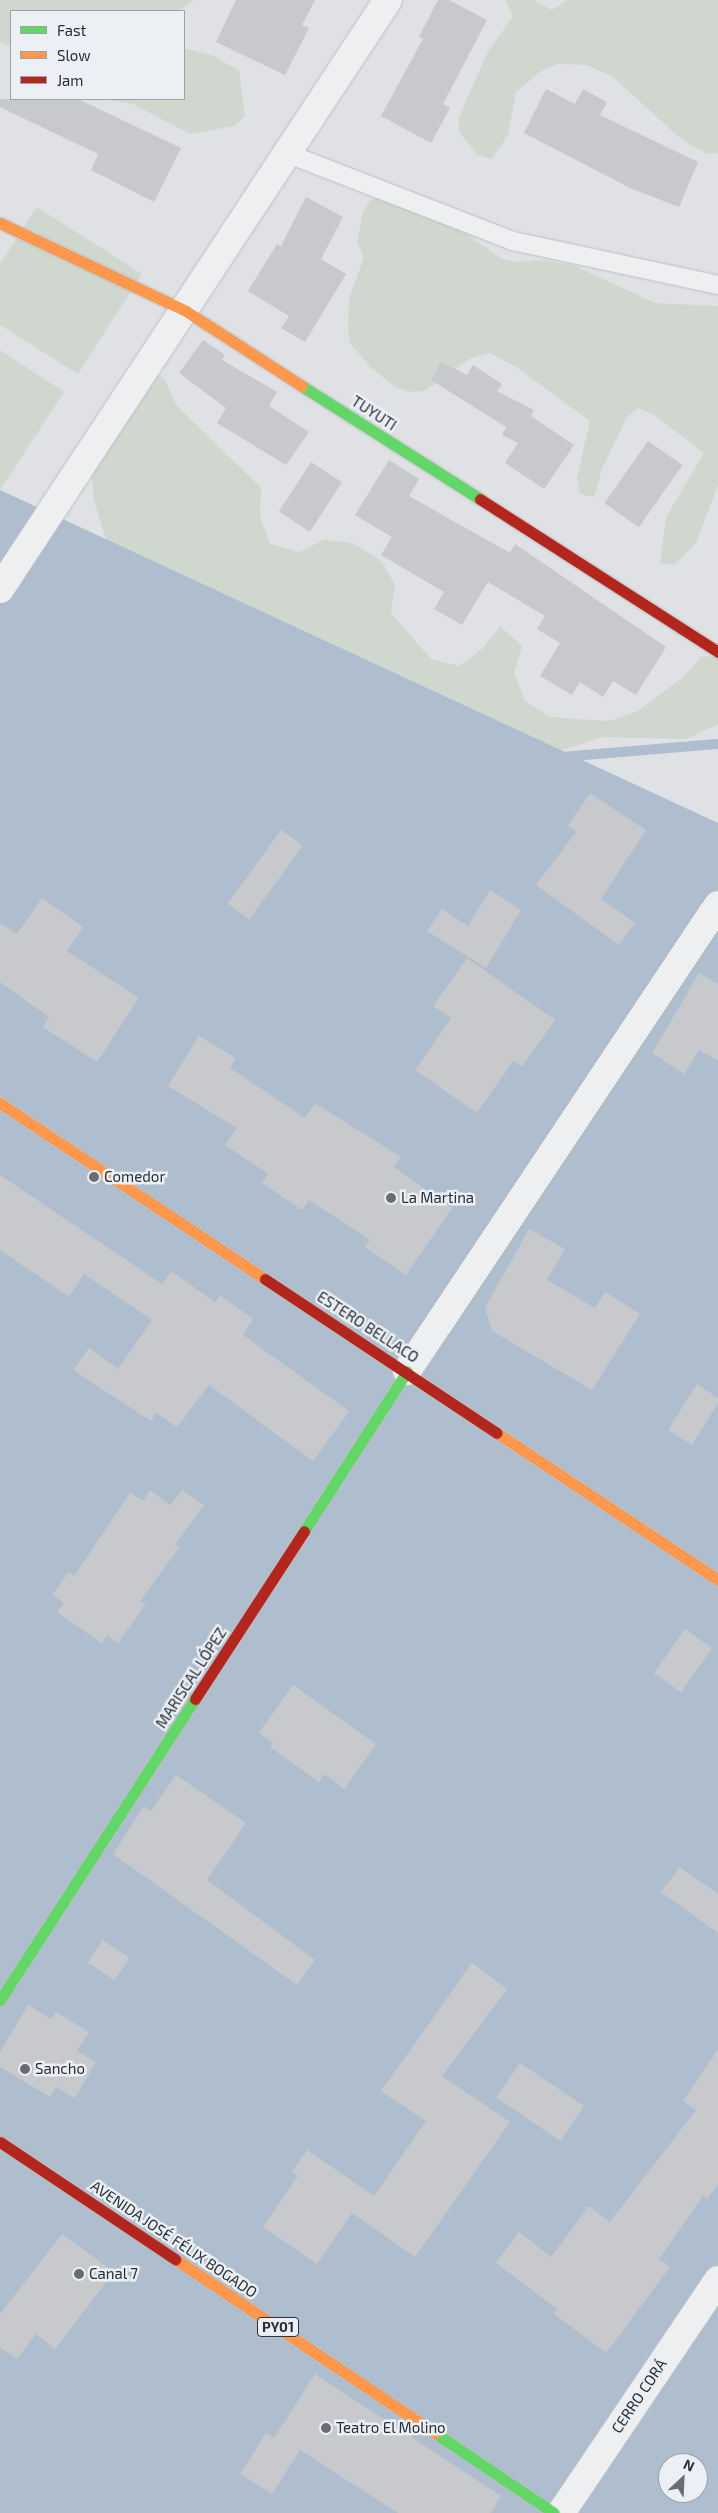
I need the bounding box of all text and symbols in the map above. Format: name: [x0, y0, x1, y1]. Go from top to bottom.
legend: [10, 10, 185, 100]
text: Fast: [57, 21, 86, 39]
text: Slow: [57, 46, 91, 64]
text: Jam: [57, 71, 83, 89]
street label: TUYUTI: [348, 392, 400, 434]
place label: Comedor: [104, 1168, 165, 1186]
marker: Comedor: [88, 1171, 100, 1183]
place label: La Martina: [401, 1189, 474, 1207]
marker: La Martina: [385, 1192, 397, 1204]
street label: ESTERO BELLACO: [314, 1287, 422, 1367]
street label: MARISCAL LÓPEZ: [152, 1624, 230, 1732]
place label: Sancho: [35, 2060, 85, 2078]
marker: Sancho: [19, 2063, 31, 2075]
street label: AVENIDA JOSÉ FÉLIX BOGADO: [87, 2176, 261, 2302]
place label: Canal 7: [89, 2265, 138, 2283]
marker: Canal 7: [73, 2268, 85, 2280]
road number: PY01: [257, 2316, 299, 2338]
street label: CERRO CORÁ: [608, 2355, 670, 2437]
place label: Teatro El Molino: [336, 2419, 446, 2437]
marker: Teatro El Molino: [320, 2422, 332, 2434]
north arrow: [658, 2453, 708, 2503]
text: N: [681, 2455, 697, 2475]

